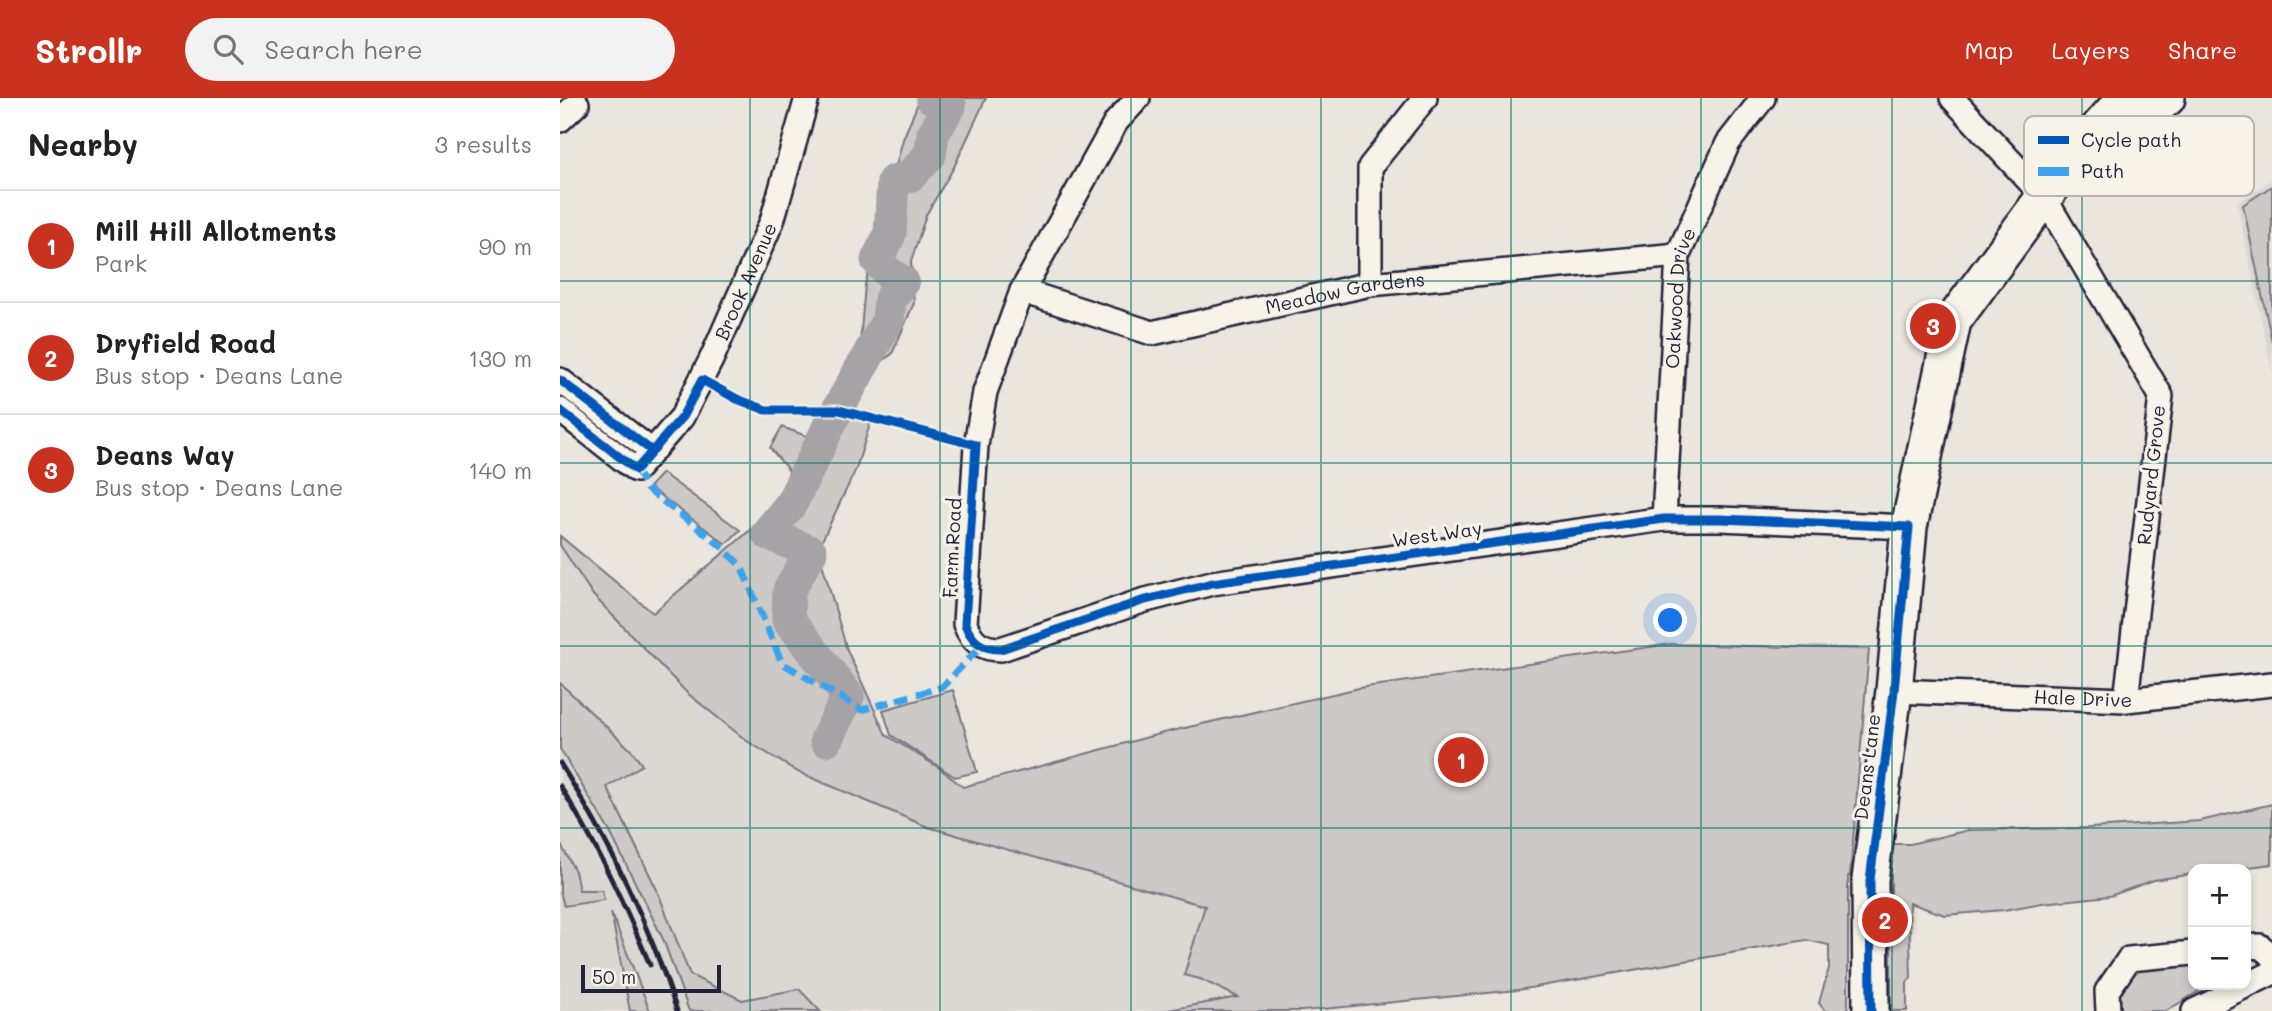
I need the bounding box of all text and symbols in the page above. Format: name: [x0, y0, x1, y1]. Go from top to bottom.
search box: [185, 18, 675, 81]
text: Strollr: [35, 28, 143, 71]
icon: search: [209, 30, 247, 68]
text: Search here: [265, 32, 423, 66]
text: Map: [1965, 34, 2013, 65]
text: Layers: [2051, 34, 2130, 65]
text: Share: [2168, 34, 2237, 65]
legend: [2024, 116, 2254, 196]
text: Nearby: [28, 124, 138, 164]
text: Cycle path: [2081, 127, 2181, 152]
text: 3 results: [435, 129, 532, 159]
text: Path: [2081, 158, 2124, 183]
text: Mill Hill Allotments: [95, 214, 337, 248]
street label: Brook Avenue: [708, 218, 782, 344]
street label: Oakwood Drive: [1659, 223, 1701, 369]
text: 1: [46, 231, 56, 261]
text: 90 m: [479, 231, 532, 261]
text: Park: [95, 248, 147, 278]
street label: Meadow Gardens: [1263, 266, 1426, 319]
pin: 3: [1910, 300, 1956, 352]
text: Dryfield Road: [95, 326, 276, 360]
text: 2: [45, 343, 57, 373]
text: 130 m: [468, 343, 532, 373]
text: Bus stop · Deans Lane: [95, 360, 343, 390]
street label: Rudyard Grove: [2131, 404, 2170, 546]
text: Deans Way: [95, 438, 235, 472]
text: 3: [44, 455, 58, 485]
text: 140 m: [468, 455, 532, 485]
text: Bus stop · Deans Lane: [95, 472, 343, 502]
street label: Farm Road: [936, 497, 967, 599]
street label: West Way: [1390, 515, 1484, 552]
your location: [1653, 603, 1687, 637]
street label: Hale Drive: [2033, 683, 2133, 713]
street label: Deans Lane: [1848, 713, 1885, 821]
pin: 1: [1438, 734, 1484, 786]
map controls: [2188, 864, 2251, 990]
button: +: [2188, 864, 2251, 927]
pin: 2: [1862, 894, 1908, 946]
button: −: [2188, 927, 2251, 990]
scale bar: [581, 962, 721, 994]
text: 50 m: [592, 964, 636, 989]

